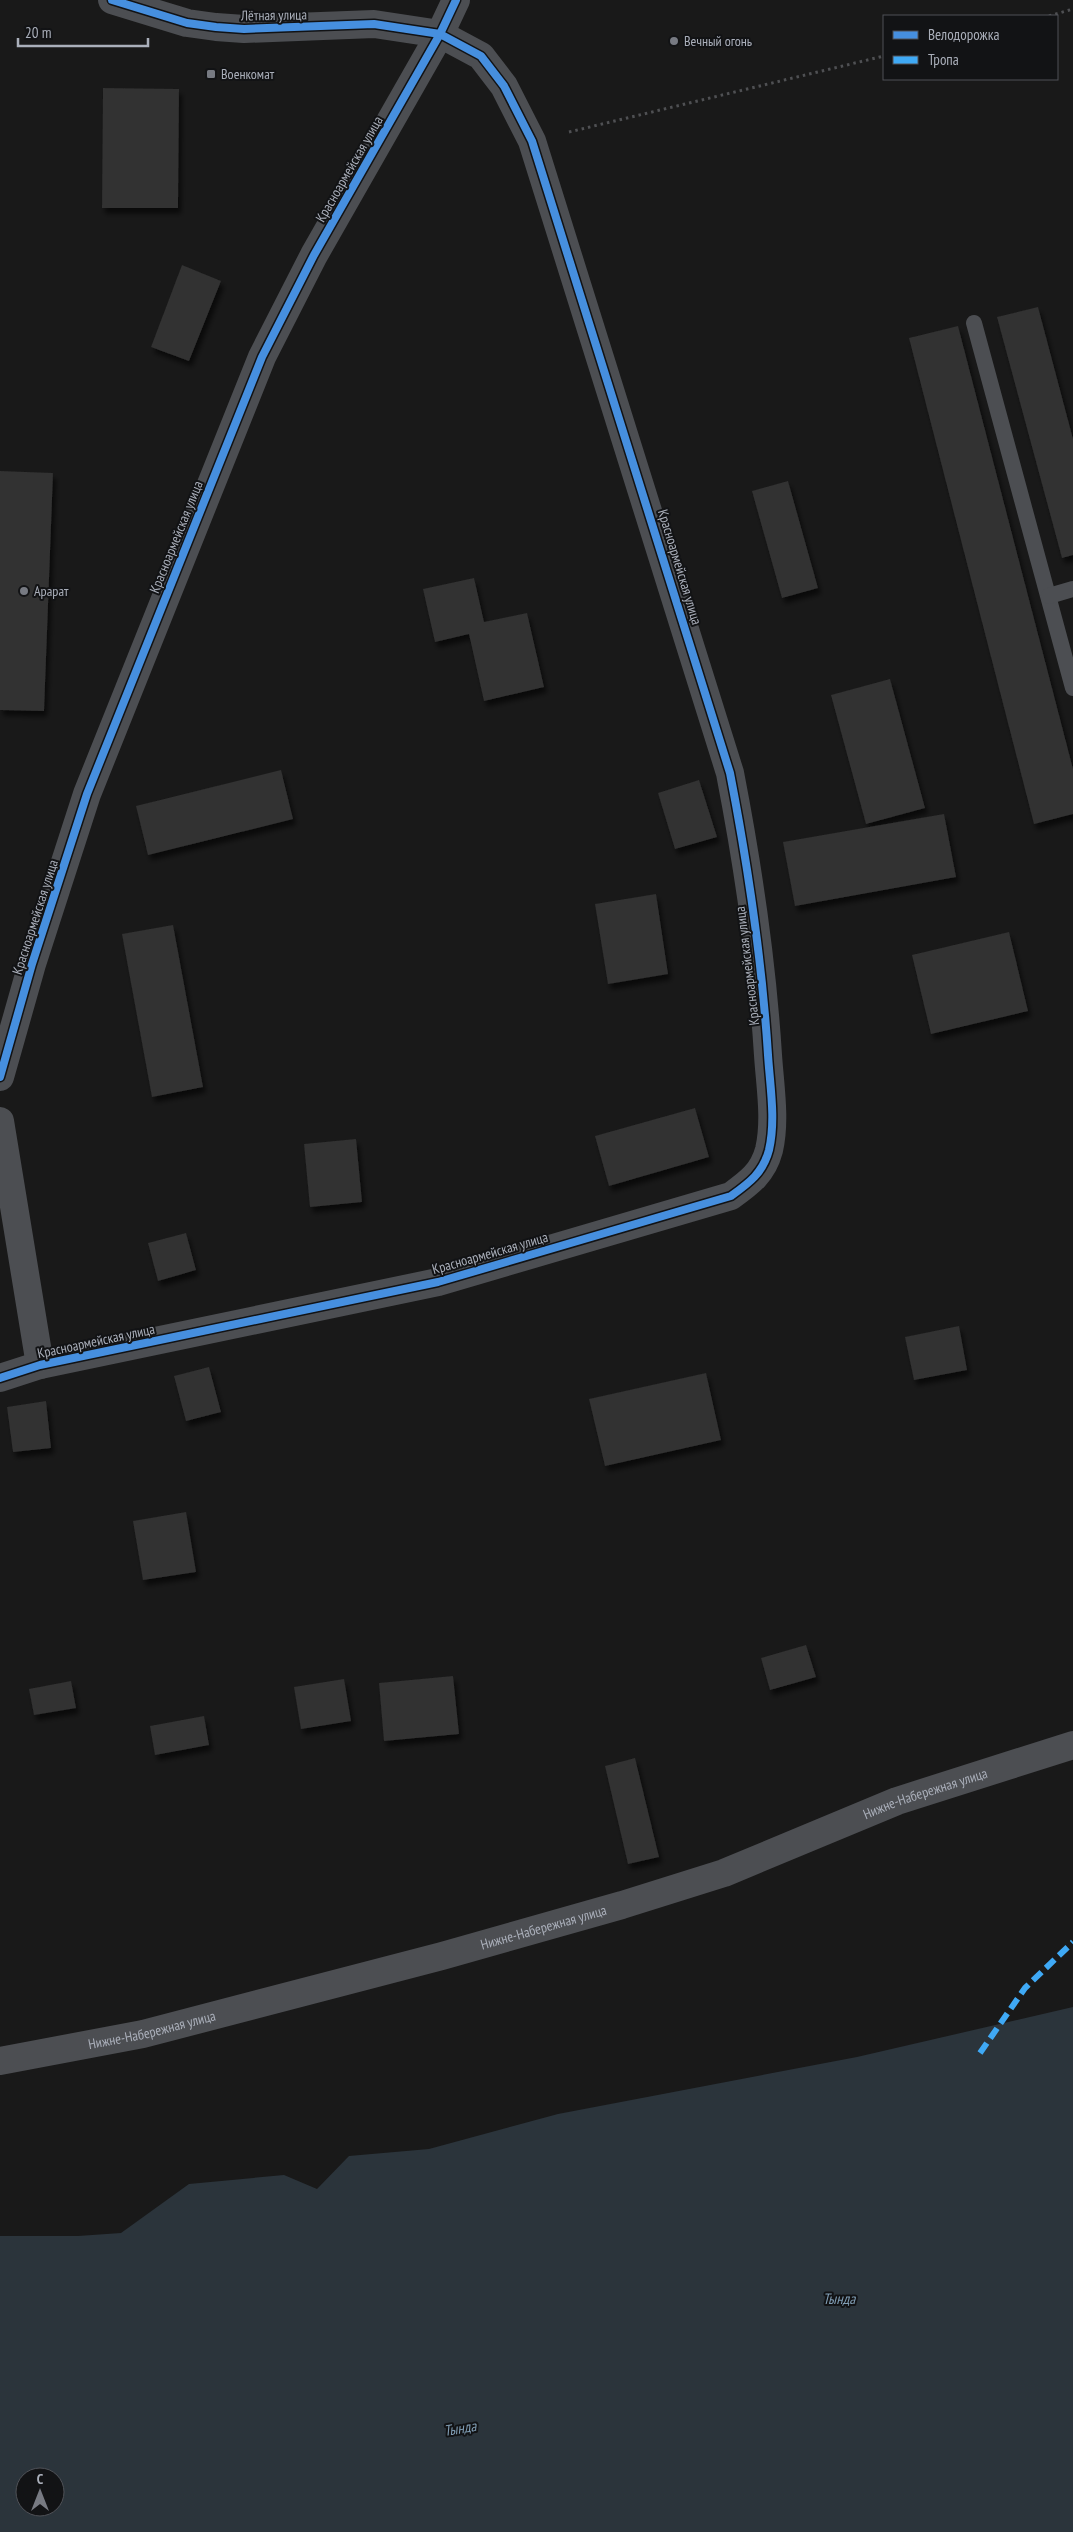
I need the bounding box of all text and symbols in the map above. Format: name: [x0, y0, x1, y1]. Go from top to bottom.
street label: Лётная улица: [240, 5, 307, 25]
scale bar: [18, 15, 148, 47]
legend: [883, 15, 1058, 80]
text: 20 m: [25, 23, 51, 42]
text: Велодорожка: [928, 25, 999, 44]
place label: Вечный огонь: [684, 32, 752, 50]
marker: Вечный огонь: [668, 35, 680, 47]
text: Тропа: [928, 50, 959, 69]
place label: Военкомат: [221, 65, 275, 83]
marker: Военкомат: [205, 68, 217, 80]
street label: Красноармейская улица: [311, 113, 387, 225]
street label: Красноармейская улица: [145, 478, 207, 596]
street label: Красноармейская улица: [654, 507, 706, 627]
place label: Арарат: [34, 582, 69, 600]
marker: Арарат: [18, 585, 30, 597]
street label: Красноармейская улица: [8, 857, 62, 977]
street label: Красноармейская улица: [731, 906, 763, 1026]
street label: Красноармейская улица: [430, 1228, 550, 1278]
street label: Красноармейская улица: [36, 1320, 156, 1362]
street label: Нижне-Набережная улица: [860, 1764, 990, 1823]
street label: Нижне-Набережная улица: [478, 1901, 609, 1954]
street label: Нижне-Набережная улица: [87, 2006, 217, 2053]
water label: Тында: [823, 2289, 856, 2308]
water label: Тында: [442, 2416, 479, 2440]
north arrow: [15, 2467, 65, 2517]
text: С: [37, 2470, 44, 2488]

